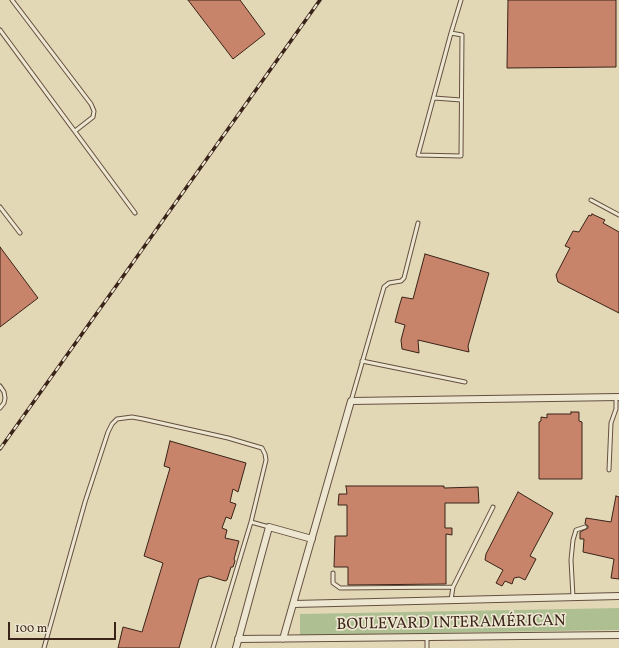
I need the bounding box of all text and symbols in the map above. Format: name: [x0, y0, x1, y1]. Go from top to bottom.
street label: BOULEVARD INTERAMÉRICAN: [336, 612, 566, 636]
scale bar: [10, 614, 118, 640]
text: 100 m: [15, 621, 47, 637]

